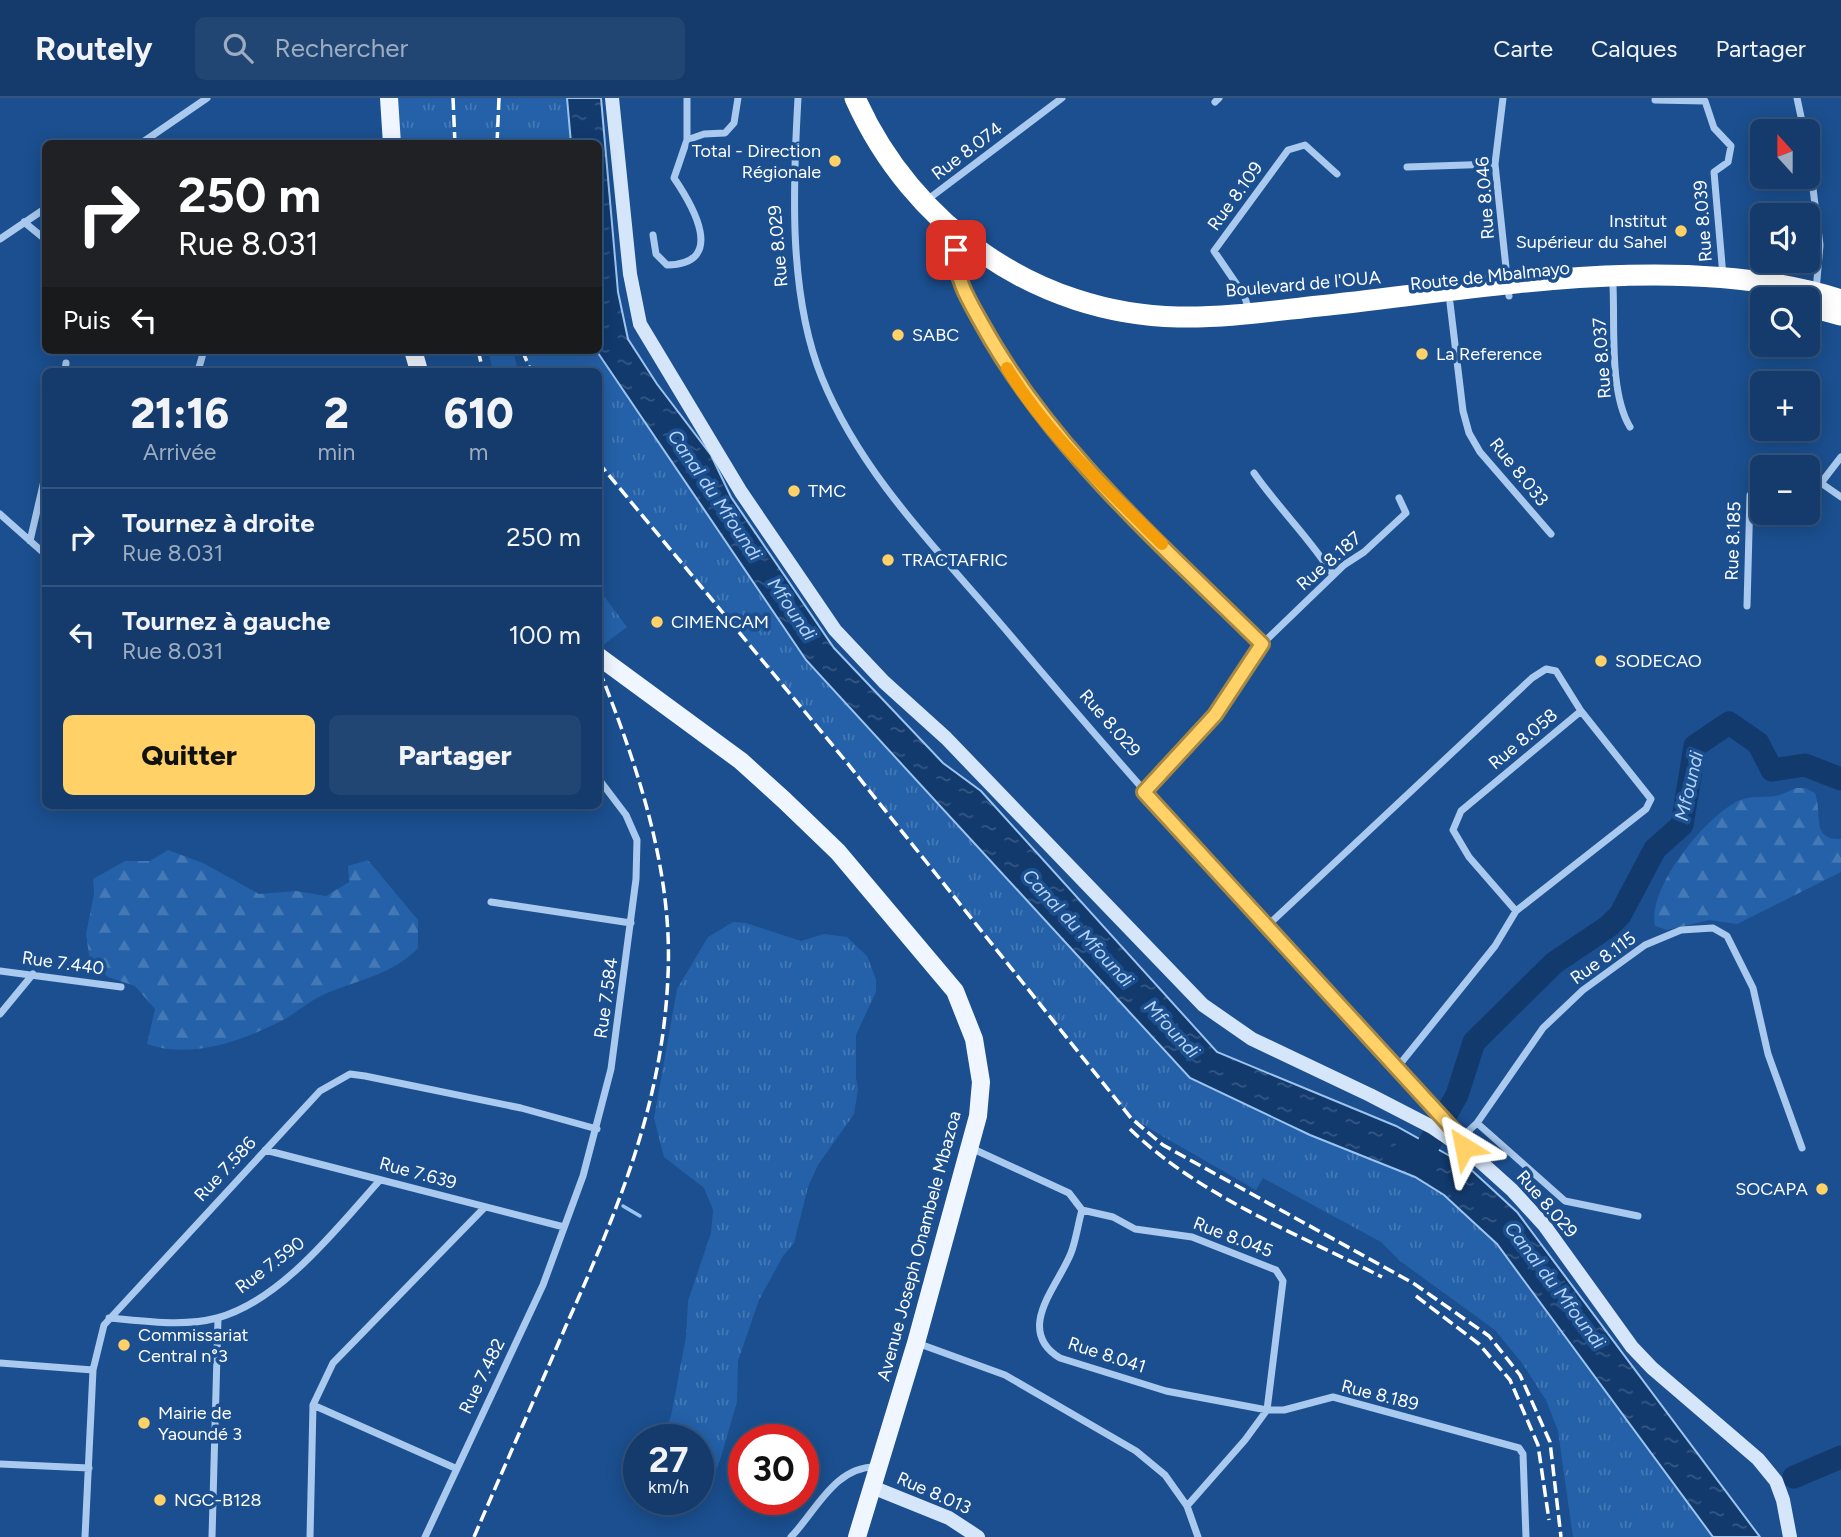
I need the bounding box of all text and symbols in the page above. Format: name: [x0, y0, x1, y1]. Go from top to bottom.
search box: [195, 17, 685, 80]
text: Routely: [35, 29, 153, 68]
icon: search: [219, 29, 257, 67]
text: Rechercher: [275, 32, 408, 64]
text: Carte: [1493, 34, 1553, 63]
text: Calques: [1591, 34, 1677, 63]
text: Partager: [1715, 34, 1806, 63]
street label: Rue 8.074: [927, 117, 1007, 185]
north arrow: [1750, 119, 1820, 189]
map controls: [1750, 119, 1820, 525]
place label: Total - Direction Régionale: [692, 140, 821, 183]
marker: Total - Direction Régionale: [827, 153, 843, 169]
street label: Rue 8.046: [1471, 156, 1499, 240]
street label: Rue 8.109: [1203, 157, 1267, 235]
text: 250 m: [178, 165, 321, 224]
icon: right: [63, 168, 154, 259]
street label: Rue 8.039: [1689, 179, 1717, 263]
button: sound: [1750, 203, 1820, 273]
street label: Rue 8.029: [763, 204, 793, 288]
place label: Institut Supérieur du Sahel: [1516, 210, 1667, 253]
pin: [926, 220, 986, 280]
marker: Institut Supérieur du Sahel: [1673, 223, 1689, 239]
text: Rue 8.031: [178, 225, 319, 263]
icon: arrive: [937, 231, 975, 269]
street label: Route de Mbalmayo: [1409, 257, 1571, 295]
street label: Boulevard de l'OUA: [1224, 266, 1382, 302]
button: search: [1750, 287, 1820, 357]
icon: left: [125, 301, 163, 339]
text: Puis: [63, 304, 111, 336]
street label: Rue 8.037: [1588, 316, 1616, 399]
place label: SABC: [912, 324, 959, 346]
marker: SABC: [890, 327, 906, 343]
place label: La Reference: [1436, 343, 1542, 365]
marker: La Reference: [1414, 346, 1430, 362]
button: +: [1750, 371, 1820, 441]
text: 21:16: [130, 388, 229, 439]
text: 2: [324, 388, 349, 439]
text: 610: [444, 388, 514, 439]
water label: Canal du Mfoundi: [663, 425, 768, 565]
street label: Rue 8.033: [1485, 433, 1553, 511]
text: Arrivée: [143, 438, 216, 466]
text: min: [318, 438, 355, 466]
text: m: [469, 438, 488, 466]
button: −: [1750, 455, 1820, 525]
place label: TMC: [808, 480, 846, 502]
marker: TMC: [786, 483, 802, 499]
street label: Rue 8.185: [1721, 501, 1745, 581]
text: Tournez à droite: [122, 507, 315, 539]
icon: right: [63, 518, 101, 556]
text: 250 m: [506, 521, 581, 553]
street label: Rue 8.187: [1292, 527, 1366, 595]
text: Rue 8.031: [122, 539, 223, 567]
place label: TRACTAFRIC: [902, 549, 1008, 571]
marker: TRACTAFRIC: [880, 552, 896, 568]
water label: Mfoundi: [763, 573, 822, 645]
text: Tournez à gauche: [122, 605, 331, 637]
place label: CIMENCAM: [671, 611, 769, 633]
marker: CIMENCAM: [649, 614, 665, 630]
icon: left: [63, 616, 101, 654]
text: 100 m: [508, 619, 581, 651]
text: Rue 8.031: [122, 637, 223, 665]
place label: SODECAO: [1615, 650, 1702, 672]
marker: SODECAO: [1593, 653, 1609, 669]
street label: Rue 8.029: [1075, 685, 1145, 761]
street label: Rue 8.058: [1484, 704, 1562, 774]
button: Quitter: [63, 715, 315, 795]
button: Partager: [329, 715, 581, 795]
water label: Mfoundi: [1670, 748, 1708, 823]
water label: Canal du Mfoundi: [1017, 864, 1139, 992]
street label: Rue 8.115: [1566, 927, 1640, 989]
street label: Rue 7.440: [20, 946, 106, 980]
street label: Rue 7.584: [589, 956, 623, 1040]
water label: Mfoundi: [1139, 995, 1205, 1063]
street label: Avenue Joseph Onambele Mbazoa: [872, 1108, 966, 1384]
position arrow: [1427, 1110, 1501, 1184]
street label: Rue 7.586: [189, 1132, 261, 1206]
street label: Rue 7.639: [377, 1152, 459, 1194]
street label: Rue 8.029: [1512, 1166, 1582, 1242]
place label: SOCAPA: [1735, 1178, 1808, 1200]
marker: SOCAPA: [1814, 1181, 1830, 1197]
street label: Rue 8.045: [1190, 1212, 1276, 1262]
water label: Canal du Mfoundi: [1500, 1217, 1611, 1353]
street label: Rue 7.590: [231, 1232, 309, 1298]
place label: Commissariat Central n°3: [138, 1324, 249, 1367]
street label: Rue 8.041: [1065, 1332, 1149, 1378]
street label: Rue 7.482: [454, 1335, 510, 1417]
marker: Commissariat Central n°3: [116, 1337, 132, 1353]
street label: Rue 8.189: [1339, 1375, 1421, 1415]
place label: Mairie de Yaoundé 3: [158, 1402, 242, 1445]
marker: Mairie de Yaoundé 3: [136, 1415, 152, 1431]
speed limit sign: 30: [728, 1424, 819, 1515]
text: 27: [649, 1439, 688, 1481]
street label: Rue 8.013: [893, 1467, 975, 1519]
text: km/h: [648, 1476, 689, 1498]
place label: NGC-B128: [174, 1489, 262, 1511]
marker: NGC-B128: [152, 1492, 168, 1508]

